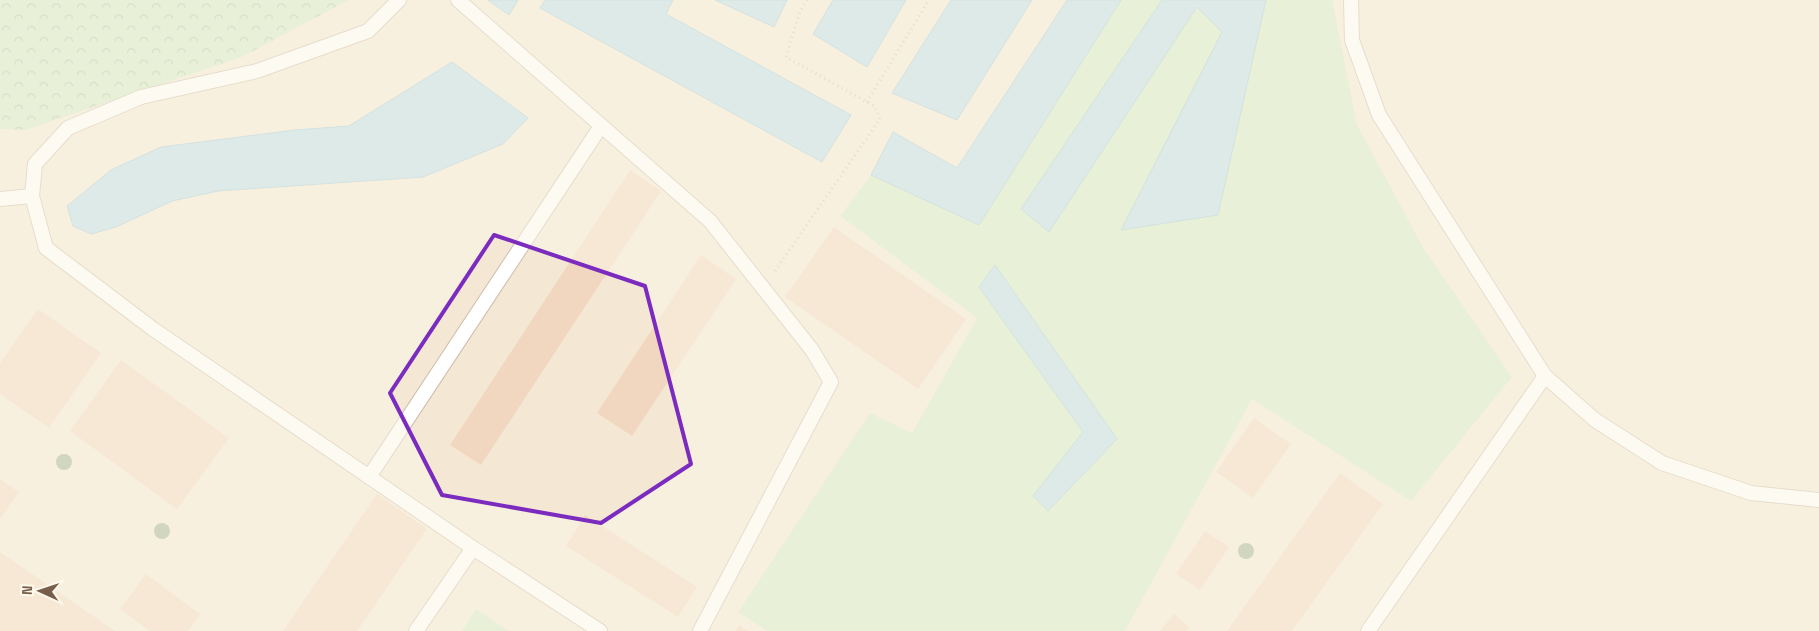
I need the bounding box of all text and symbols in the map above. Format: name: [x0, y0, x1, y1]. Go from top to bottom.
north arrow: [15, 566, 65, 616]
text: N: [18, 585, 36, 595]

